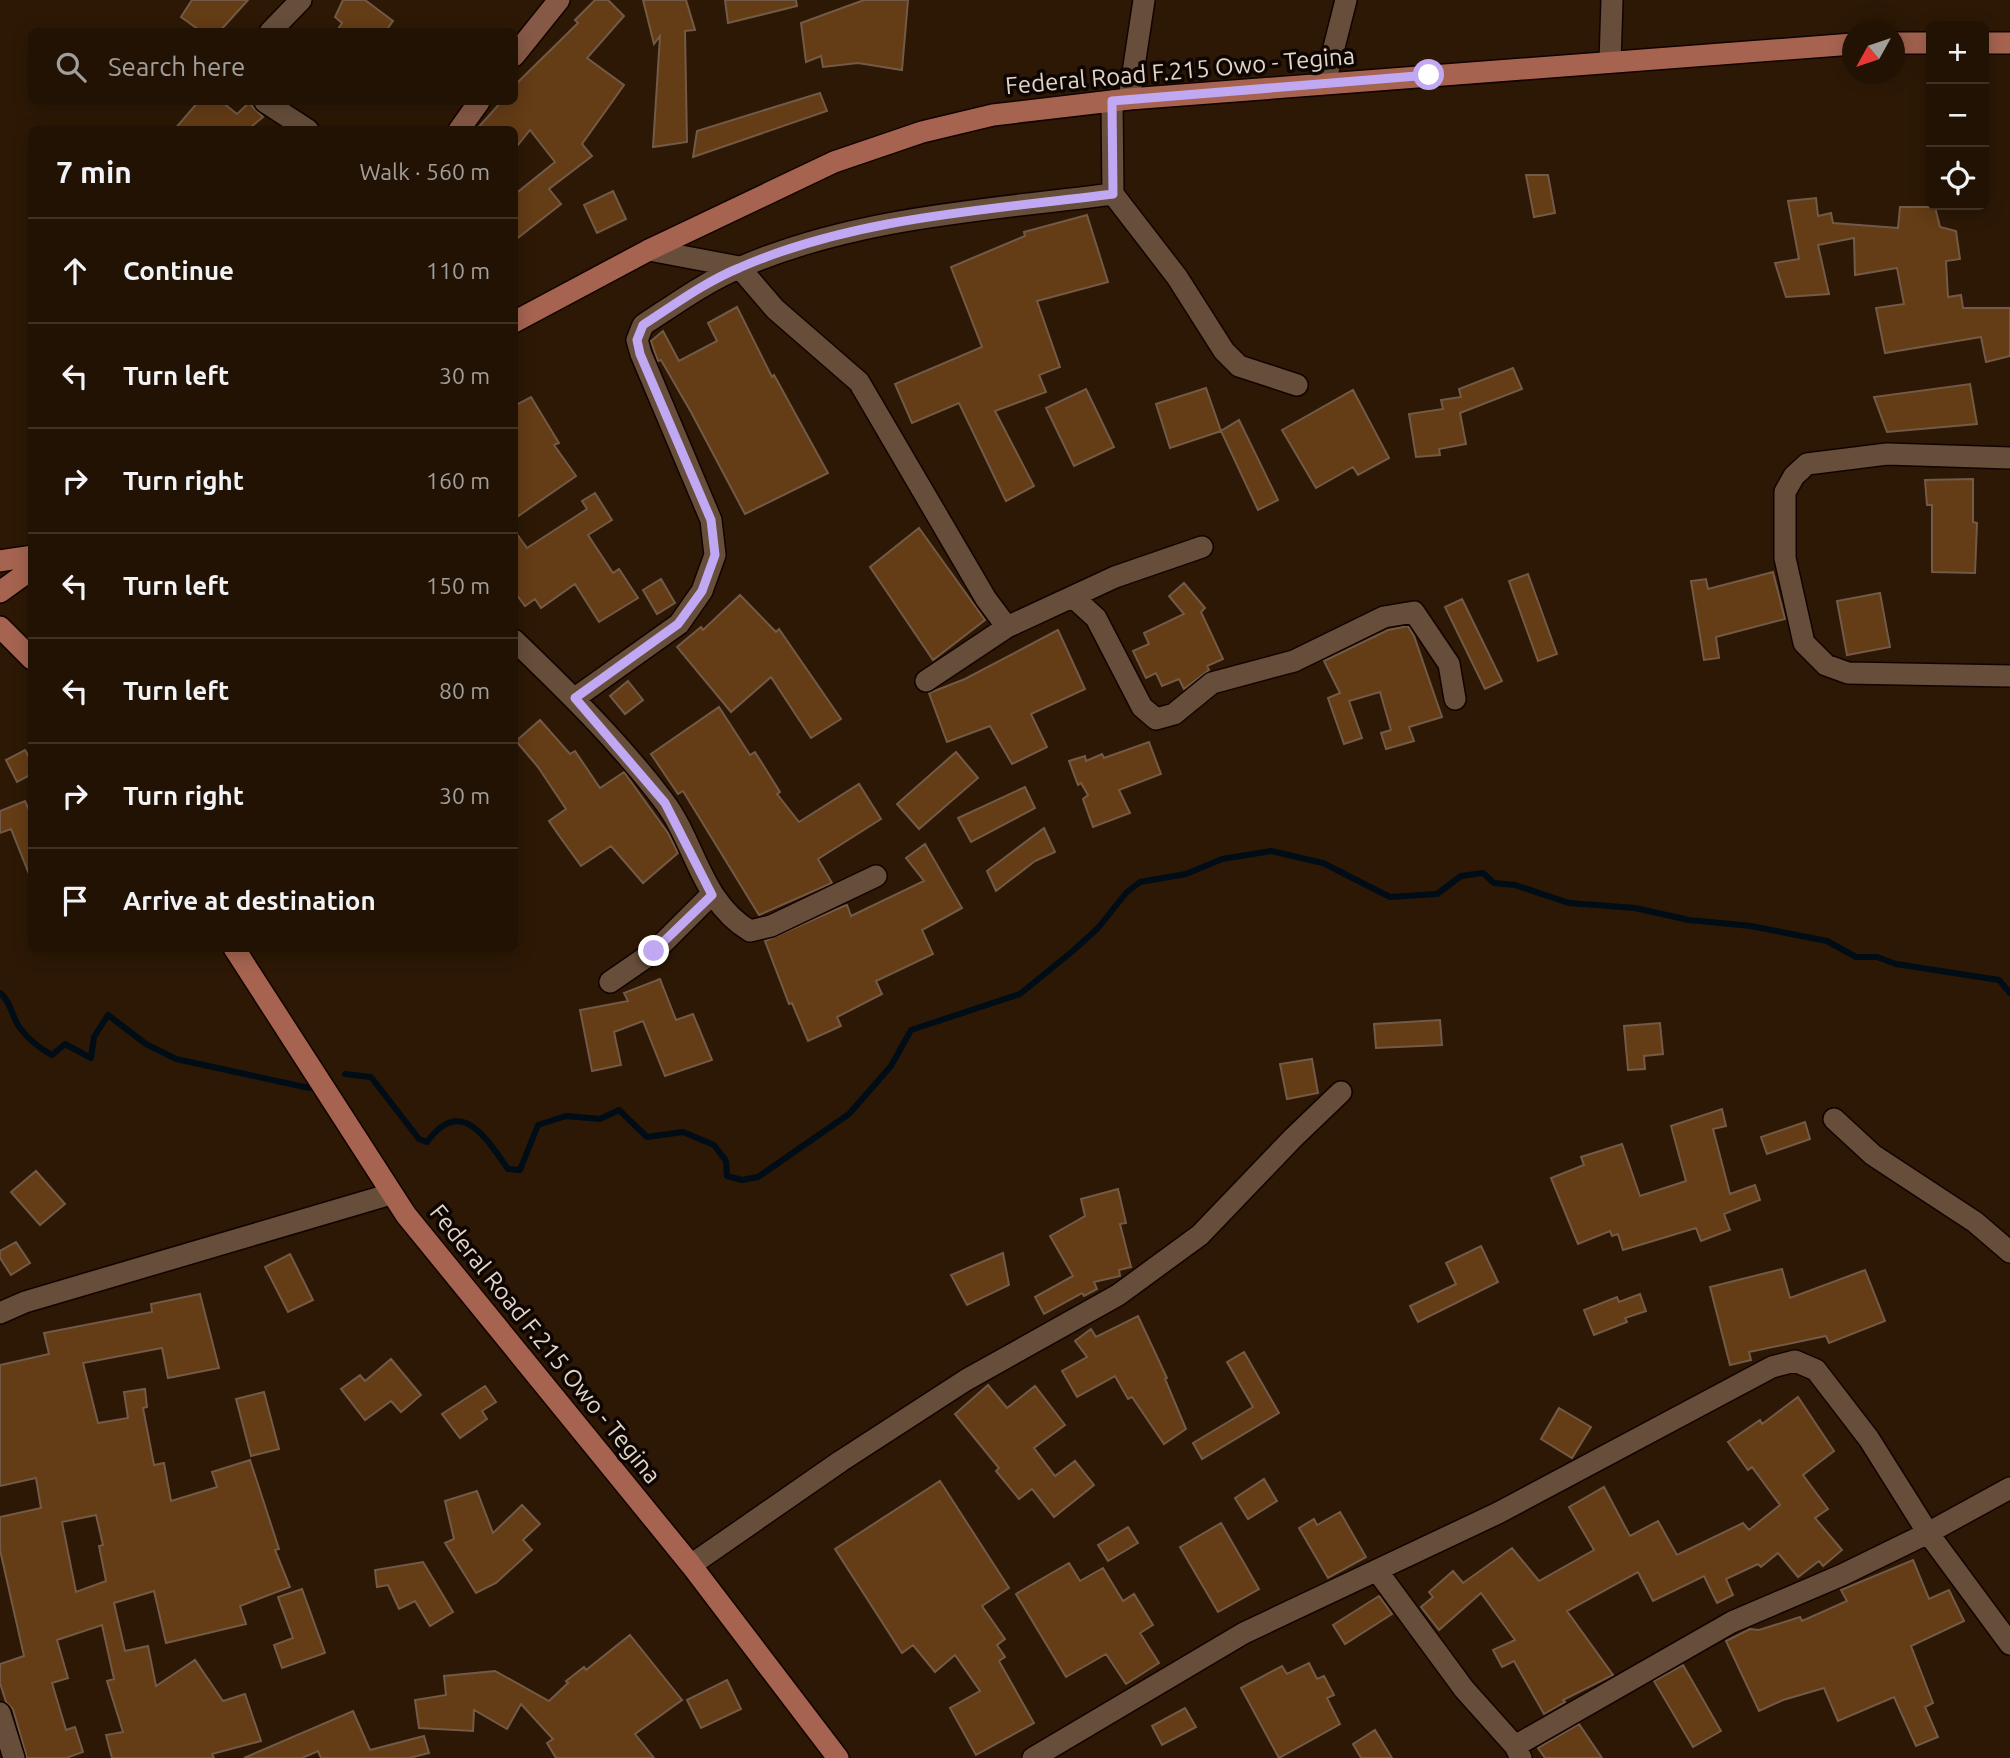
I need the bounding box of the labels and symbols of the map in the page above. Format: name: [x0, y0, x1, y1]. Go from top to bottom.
north arrow: [1842, 21, 1905, 84]
street label: Federal Road F.215 Owo - Tegina: [1004, 42, 1356, 99]
route start: [1413, 59, 1444, 90]
route end: [638, 935, 669, 966]
street label: Federal Road F.215 Owo - Tegina: [425, 1199, 666, 1488]

